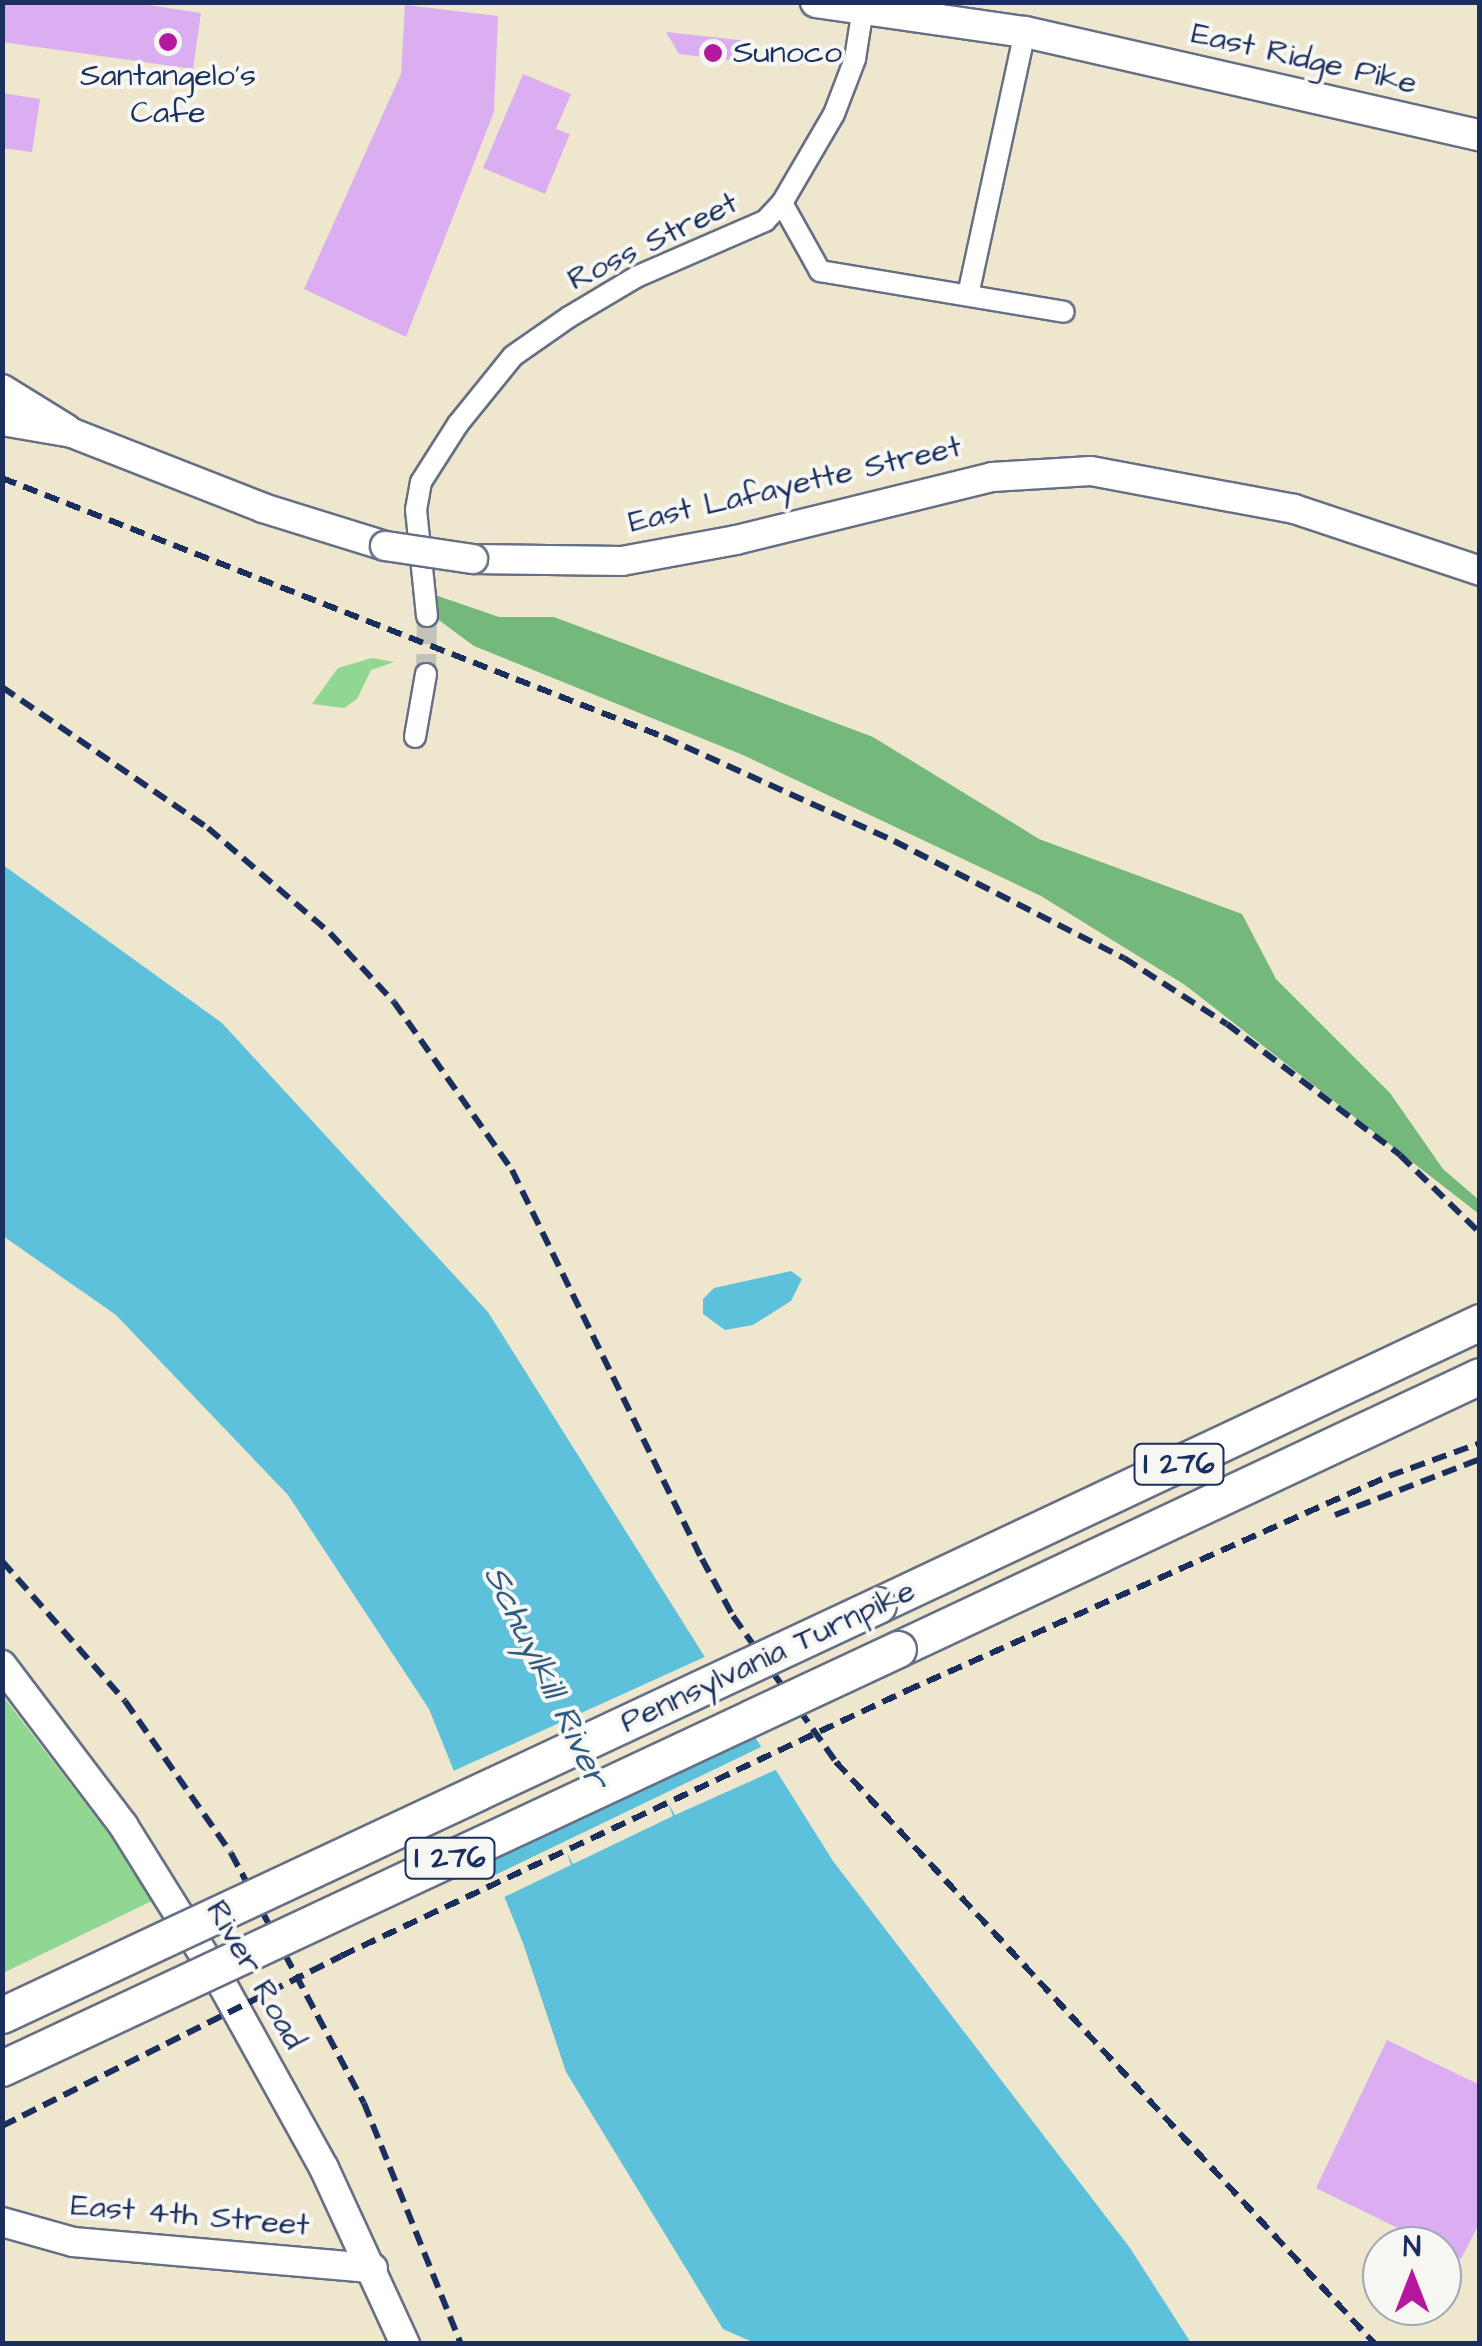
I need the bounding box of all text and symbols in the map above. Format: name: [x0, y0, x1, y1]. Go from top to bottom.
street label: East Ridge Pike: [1188, 14, 1420, 104]
marker: Santangelo's Cafe: [157, 31, 179, 53]
place label: Sunoco: [733, 34, 842, 72]
marker: Sunoco: [702, 42, 724, 64]
place label: Santangelo's Cafe: [80, 58, 256, 133]
street label: Ross Street: [562, 184, 744, 300]
street label: East Lafayette Street: [625, 428, 965, 542]
road number: I 276: [1132, 1439, 1226, 1489]
water label: Schuylkill River: [474, 1559, 618, 1795]
street label: Pennsylvania Turnpike: [615, 1572, 921, 1742]
road number: I 276: [402, 1833, 498, 1883]
street label: River Road: [197, 1894, 313, 2056]
street label: East 4th Street: [69, 2186, 311, 2246]
north arrow: [1362, 2226, 1462, 2326]
text: N: [1403, 2228, 1421, 2267]

